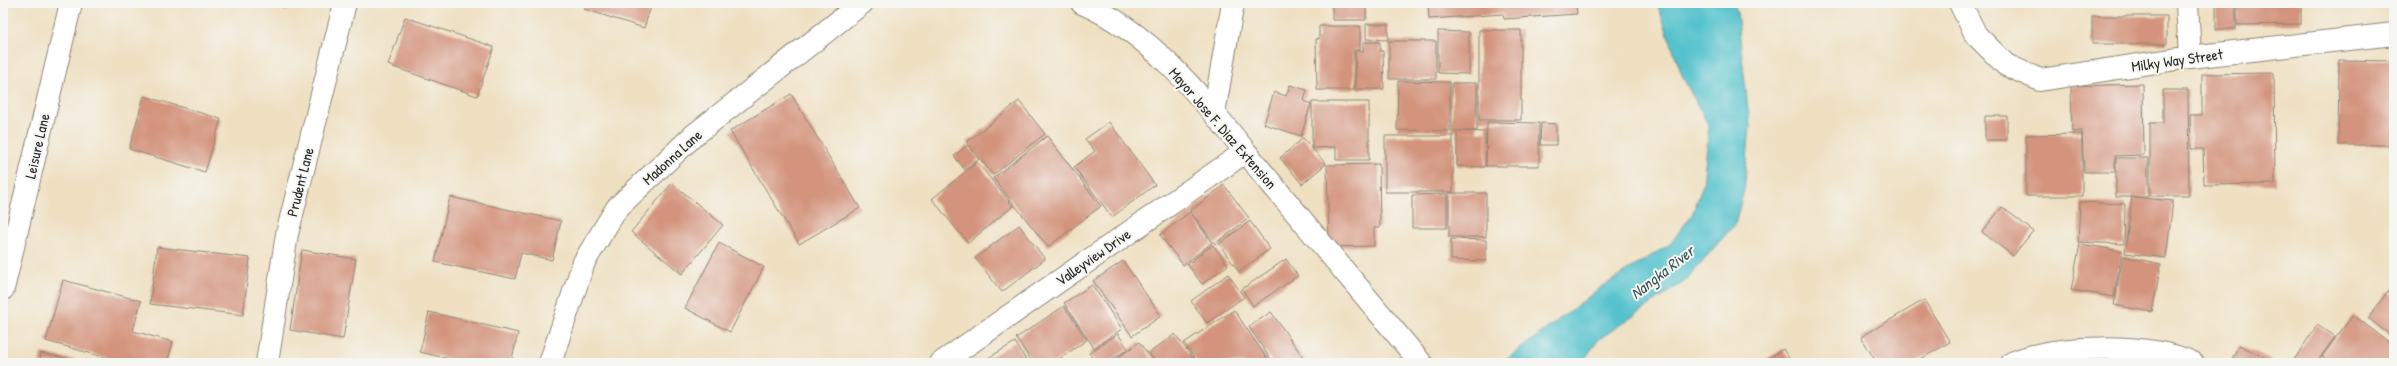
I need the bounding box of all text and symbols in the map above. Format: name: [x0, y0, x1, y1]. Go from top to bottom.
street label: Milky Way Street: [2130, 43, 2225, 77]
street label: Mayor Jose F. Diaz Extension: [1164, 63, 1282, 194]
street label: Leisure Lane: [19, 111, 55, 181]
street label: Madonna Lane: [638, 124, 706, 189]
street label: Prudent Lane: [281, 145, 319, 219]
street label: Valleyview Drive: [1051, 223, 1135, 291]
water label: Nangka River: [1625, 239, 1700, 304]

